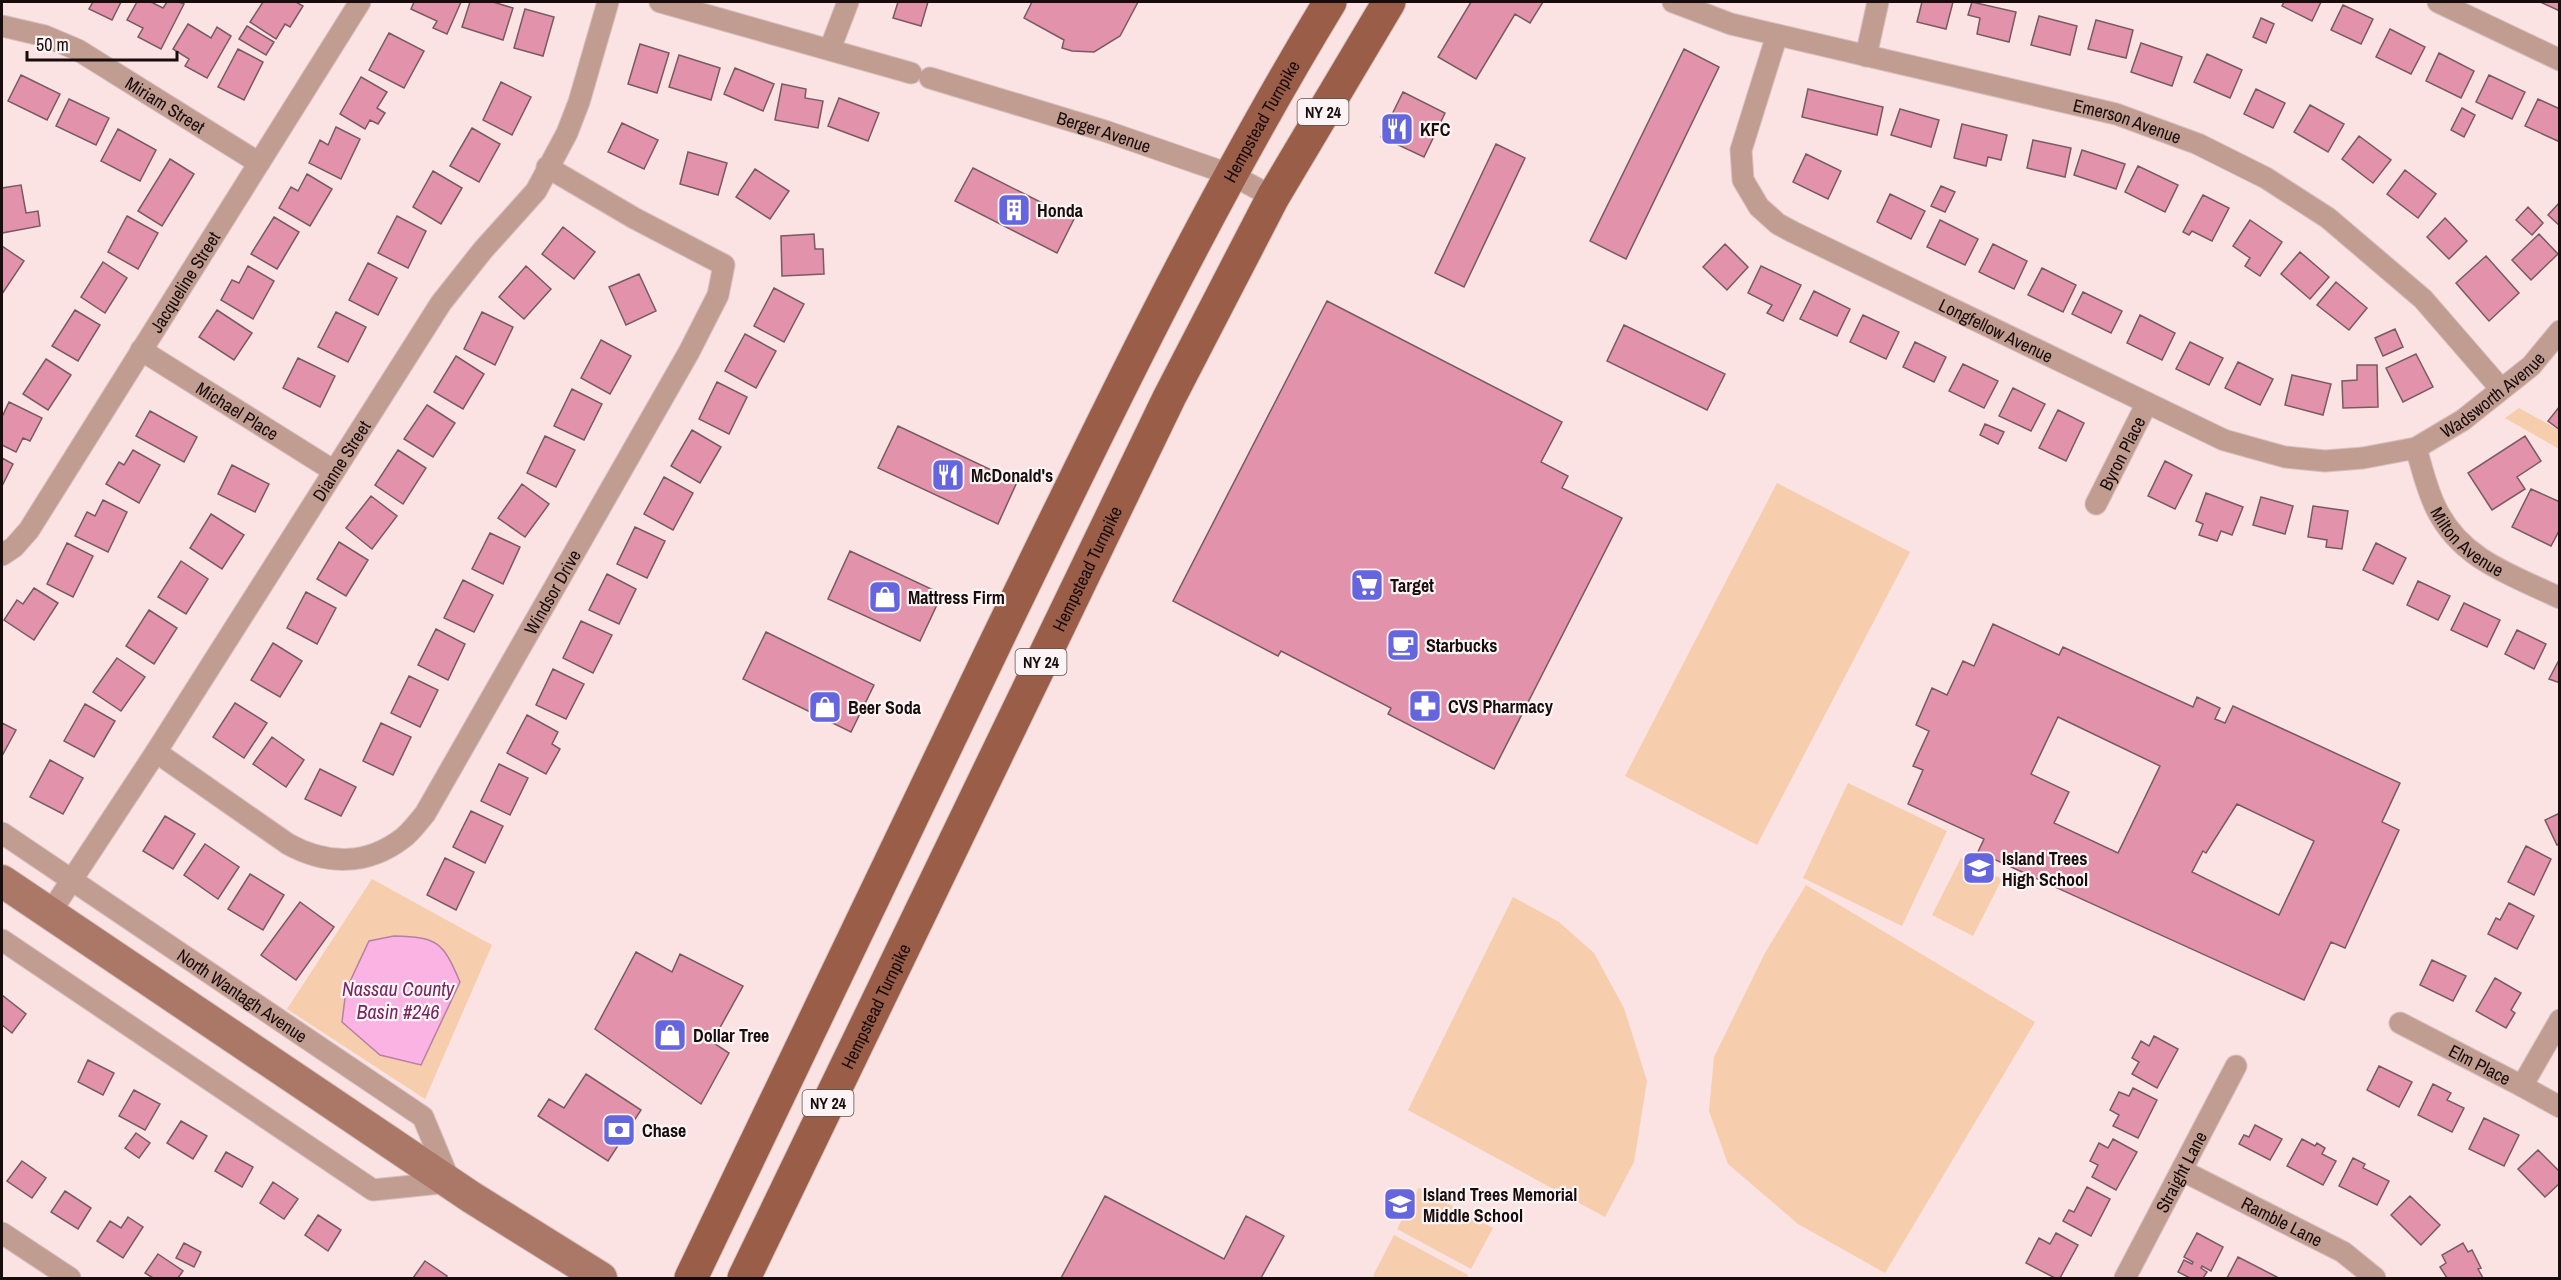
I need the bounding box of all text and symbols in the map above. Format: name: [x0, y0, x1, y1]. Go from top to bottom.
scale bar: [27, 24, 177, 62]
text: 50 m: [36, 32, 69, 57]
street label: Hempstead Turnpike: [1217, 55, 1305, 187]
street label: Miriam Street: [121, 70, 210, 139]
street label: Emerson Avenue: [2071, 92, 2185, 149]
road number: NY 24: [1298, 99, 1348, 125]
street label: Berger Avenue: [1054, 105, 1154, 158]
restaurant icon: KFC: [1379, 111, 1415, 147]
place label: KFC: [1420, 117, 1451, 142]
building icon: Honda: [996, 192, 1032, 228]
place label: Honda: [1037, 198, 1084, 223]
street label: Jacqueline Street: [143, 226, 226, 337]
street label: Longfellow Avenue: [1935, 292, 2057, 368]
street label: Wadsworth Avenue: [2435, 346, 2550, 443]
street label: Michael Place: [192, 375, 284, 446]
street label: Byron Place: [2093, 412, 2151, 494]
street label: Dianne Street: [306, 415, 376, 506]
restaurant icon: McDonald's: [930, 457, 966, 493]
place label: McDonald's: [971, 463, 1053, 488]
street label: Hempstead Turnpike: [1046, 502, 1128, 635]
street label: Milton Avenue: [2425, 502, 2508, 582]
street label: Windsor Drive: [518, 545, 586, 639]
supermarket icon: Target: [1349, 567, 1385, 603]
place label: Target: [1390, 573, 1434, 598]
shop icon: Mattress Firm: [867, 579, 903, 615]
place label: Mattress Firm: [908, 585, 1005, 610]
cafe icon: Starbucks: [1385, 627, 1421, 663]
place label: Starbucks: [1426, 633, 1497, 658]
road number: NY 24: [1016, 649, 1066, 675]
pharmacy icon: CVS Pharmacy: [1407, 688, 1443, 724]
shop icon: Beer Soda: [807, 689, 843, 725]
place label: CVS Pharmacy: [1448, 694, 1554, 719]
place label: Beer Soda: [848, 695, 922, 720]
place label: Island Trees High School: [2002, 846, 2088, 892]
school or university icon: Island Trees High School: [1961, 850, 1997, 886]
street label: Hempstead Turnpike: [834, 939, 916, 1073]
street label: North Wantagh Avenue: [172, 942, 312, 1048]
water label: Nassau County Basin #246: [342, 975, 455, 1025]
shop icon: Dollar Tree: [652, 1017, 688, 1053]
place label: Dollar Tree: [693, 1023, 769, 1048]
street label: Elm Place: [2445, 1038, 2515, 1091]
road number: NY 24: [802, 1090, 854, 1116]
bank icon: Chase: [601, 1112, 637, 1148]
place label: Chase: [642, 1118, 686, 1143]
street label: Straight Lane: [2149, 1127, 2212, 1217]
place label: Island Trees Memorial Middle School: [1423, 1182, 1577, 1228]
school or university icon: Island Trees Memorial Middle School: [1382, 1186, 1418, 1222]
street label: Ramble Lane: [2237, 1190, 2327, 1252]

